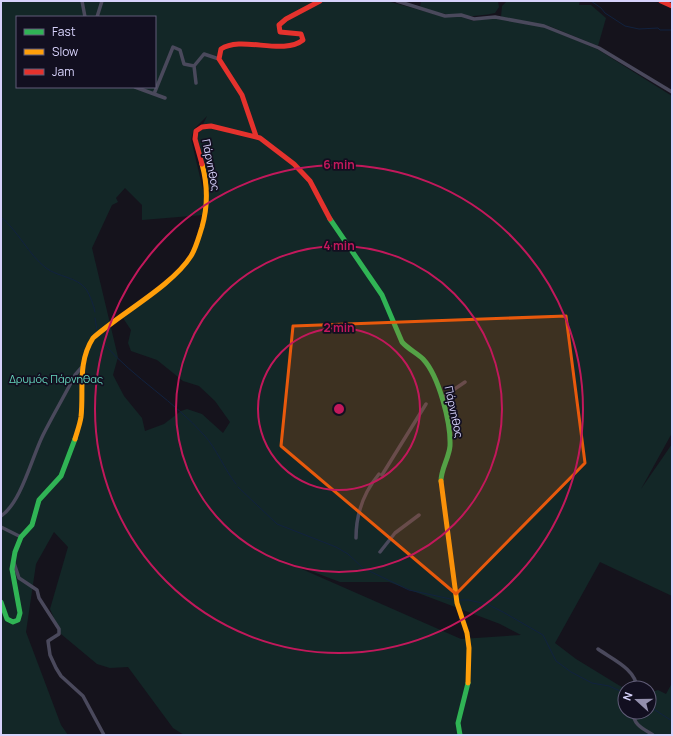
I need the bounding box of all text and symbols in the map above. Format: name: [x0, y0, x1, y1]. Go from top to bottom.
legend: [16, 16, 156, 88]
text: Fast: [52, 23, 76, 40]
text: Slow: [52, 43, 78, 60]
text: Jam: [52, 63, 74, 80]
street label: Πάρνηθος: [199, 138, 224, 192]
text: 6 min: [323, 156, 355, 173]
text: 4 min: [323, 237, 355, 254]
text: 2 min: [323, 319, 355, 336]
park label: Δρυμός Πάρνηθας: [9, 371, 103, 386]
street label: Πάρνηθος: [442, 385, 467, 439]
centre of rings: [332, 402, 346, 416]
north arrow: [617, 680, 657, 720]
text: N: [619, 690, 636, 703]

